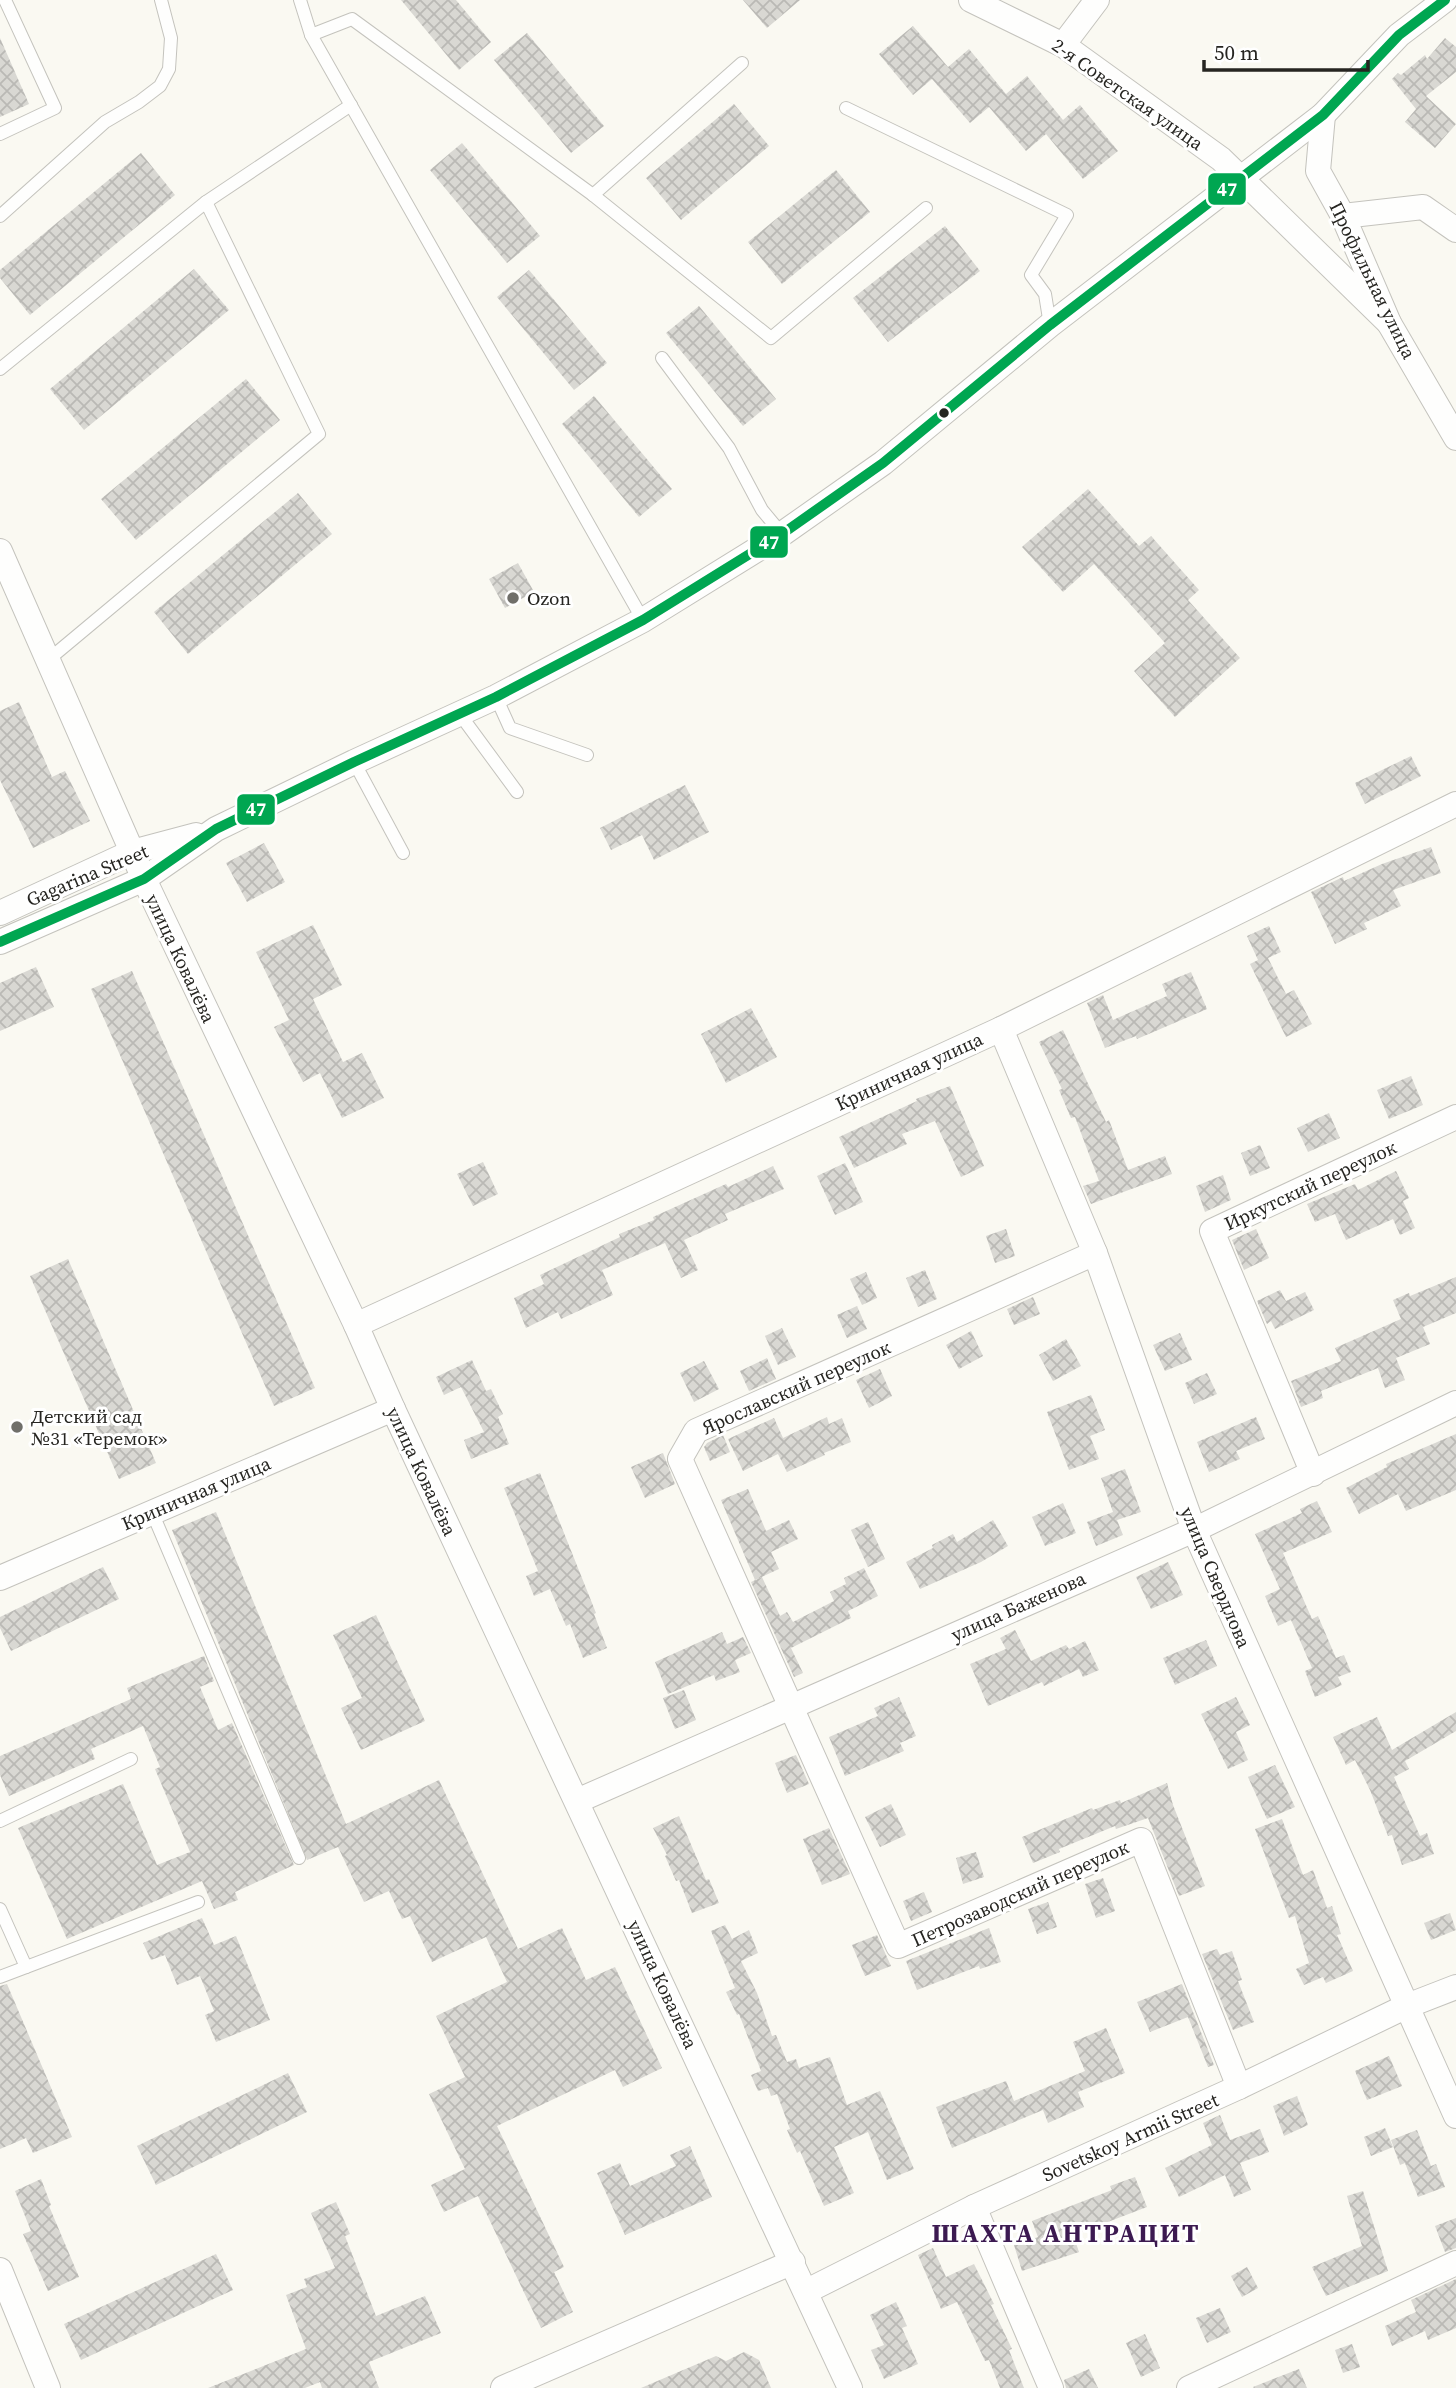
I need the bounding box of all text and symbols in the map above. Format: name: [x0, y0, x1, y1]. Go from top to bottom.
scale bar: [1204, 28, 1368, 72]
street label: 2-я Советская улица: [1047, 32, 1209, 156]
text: 50 m: [1214, 38, 1259, 67]
line badge: 47: [1207, 172, 1247, 206]
text: 47: [1217, 176, 1237, 202]
street label: Профильная улица: [1324, 197, 1423, 363]
unlabelled marker: [937, 406, 951, 420]
line badge: 47: [749, 525, 789, 559]
text: 47: [759, 529, 779, 555]
place label: Ozon: [527, 585, 571, 611]
marker: Ozon: [505, 590, 521, 606]
line badge: 47: [236, 793, 276, 826]
text: 47: [246, 796, 266, 822]
street label: Gagarina Street: [22, 837, 153, 912]
street label: улица Ковалёва: [140, 889, 222, 1027]
street label: Криничная улица: [831, 1025, 987, 1117]
street label: Иркутский переулок: [1220, 1134, 1401, 1236]
street label: Ярославский переулок: [698, 1334, 895, 1440]
street label: улица Ковалёва: [381, 1402, 463, 1540]
place label: Детский сад №31 «Теремок»: [31, 1403, 167, 1451]
marker: Детский сад №31 «Теремок»: [9, 1419, 25, 1435]
street label: Криничная улица: [117, 1450, 275, 1536]
street label: улица Свердлова: [1174, 1502, 1258, 1652]
street label: улица Баженова: [947, 1565, 1090, 1647]
street label: Петрозаводский переулок: [907, 1833, 1133, 1953]
street label: улица Ковалёва: [622, 1915, 704, 2053]
street label: Sovetskoy Armii Street: [1038, 2086, 1223, 2188]
district label: ШАХТА АНТРАЦИТ: [932, 2215, 1200, 2251]

